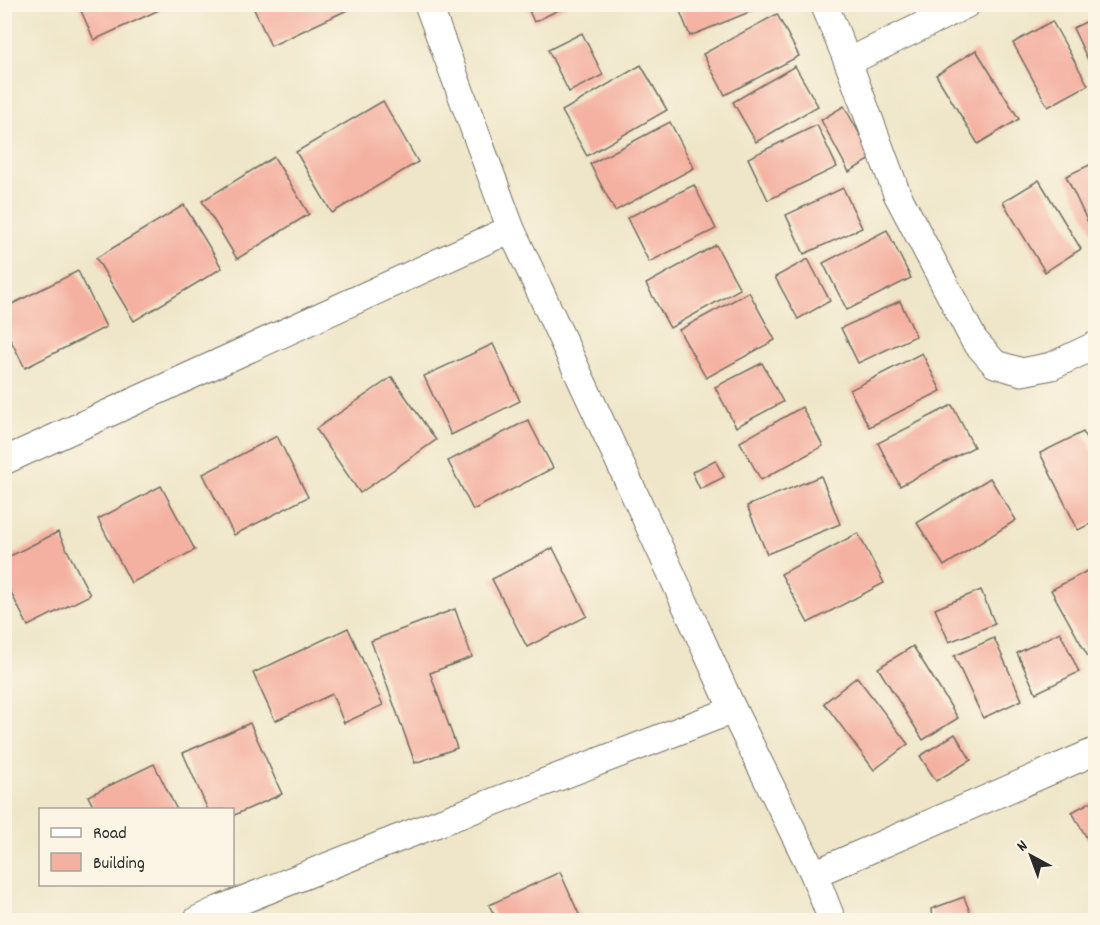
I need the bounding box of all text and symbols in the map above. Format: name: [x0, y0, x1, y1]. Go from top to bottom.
legend: [39, 808, 234, 886]
text: Road: [93, 822, 127, 847]
north arrow: [1001, 826, 1061, 886]
text: N: [1012, 835, 1033, 858]
text: Building: [93, 852, 145, 877]

